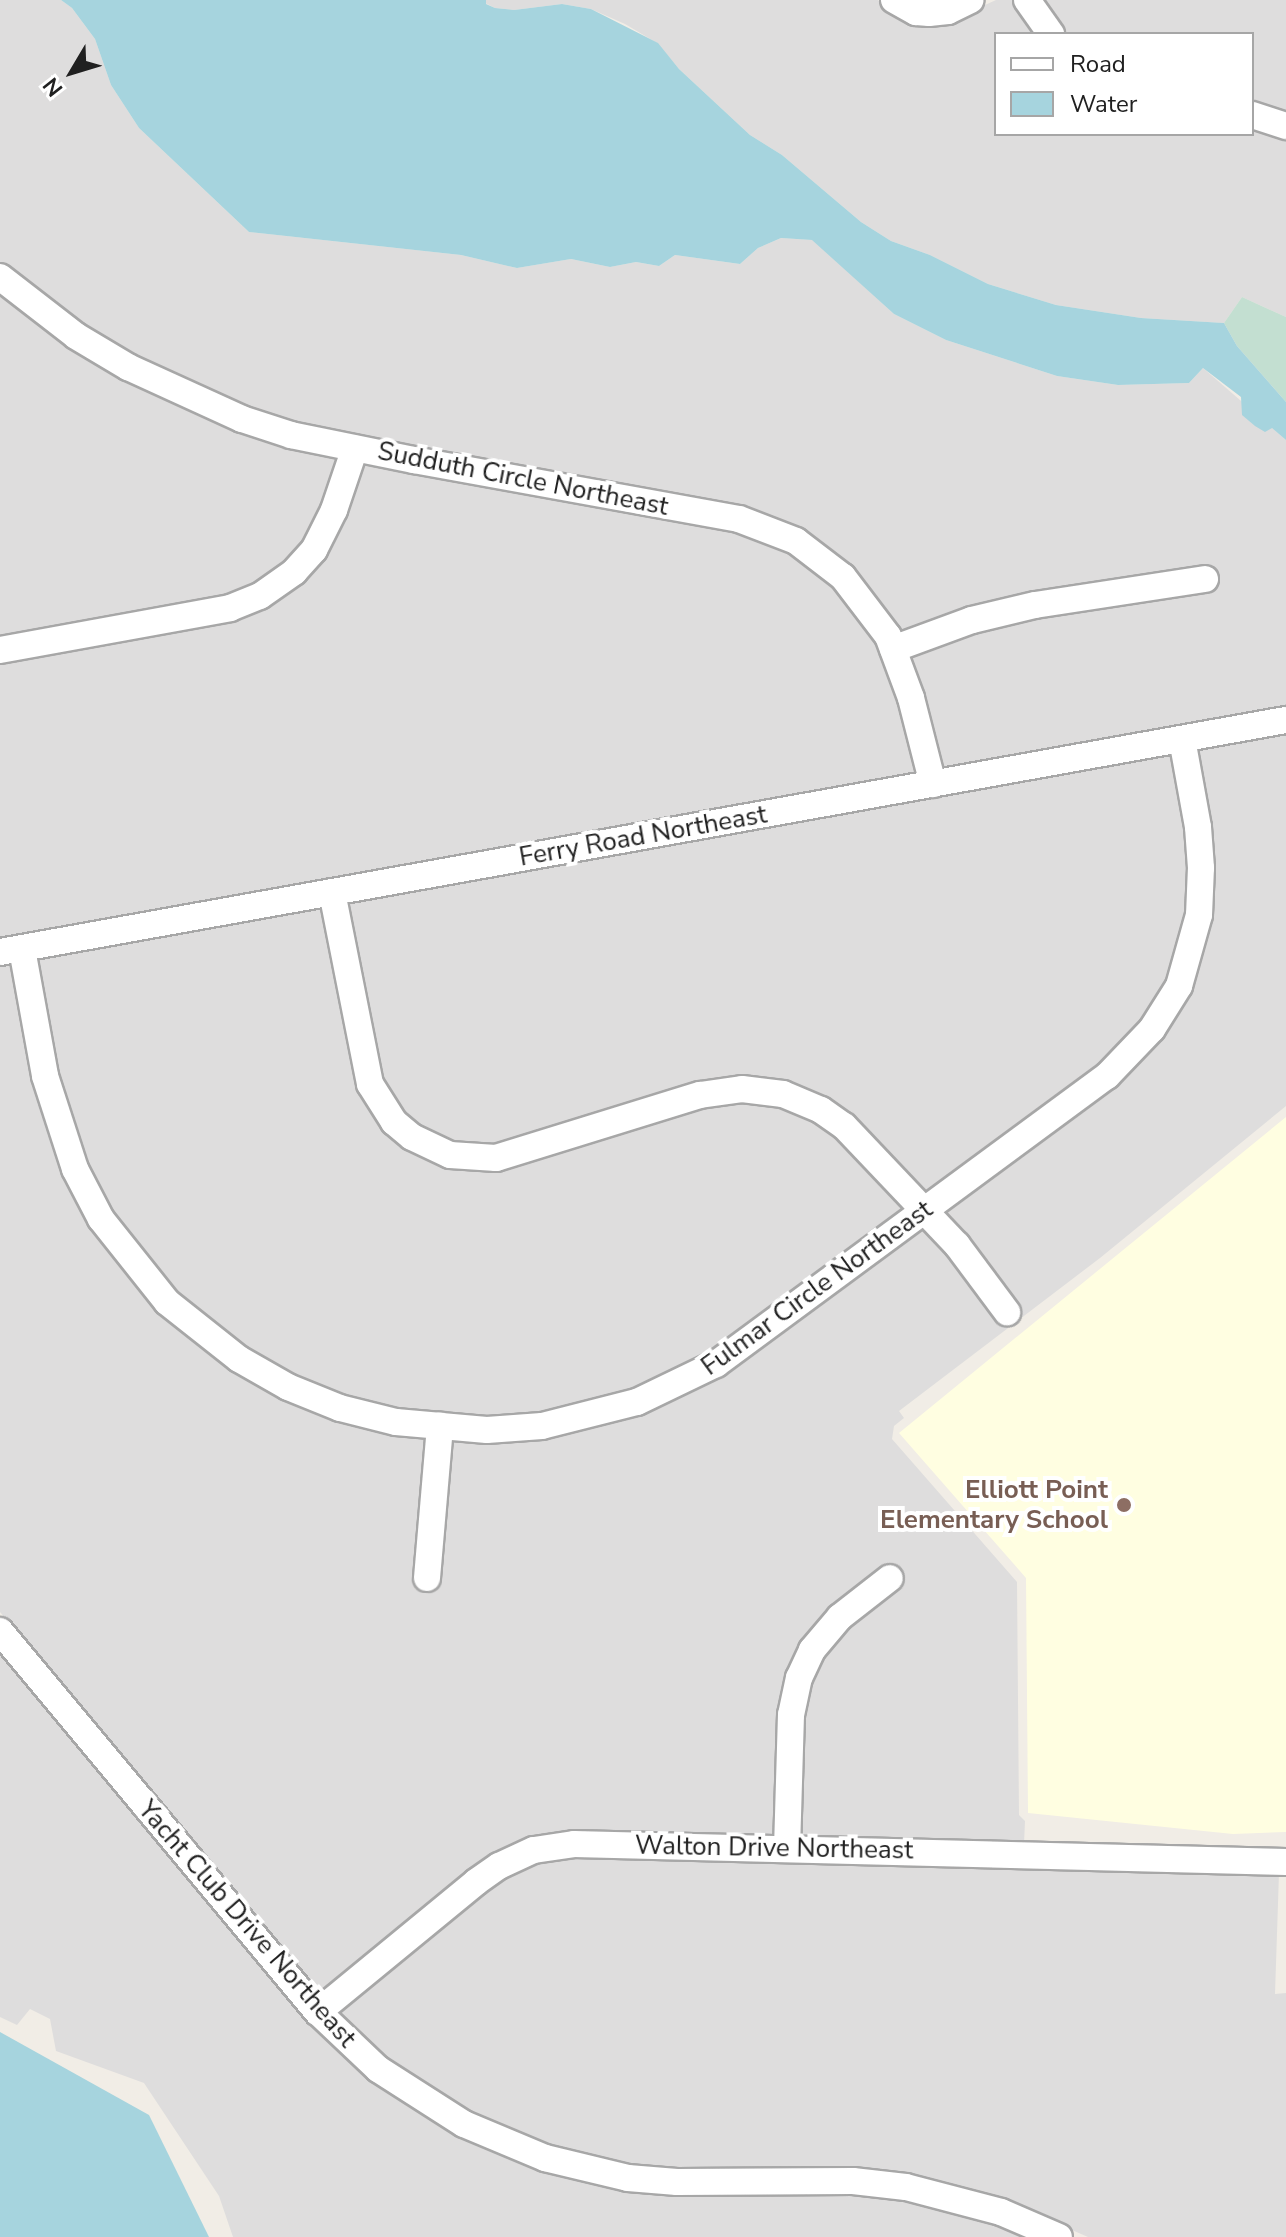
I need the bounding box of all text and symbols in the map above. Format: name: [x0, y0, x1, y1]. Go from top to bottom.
north arrow: [32, 32, 112, 112]
legend: [994, 32, 1254, 136]
text: Road: [1070, 48, 1126, 80]
text: N: [36, 71, 70, 102]
text: Water: [1070, 88, 1137, 120]
street label: Sudduth Circle Northeast: [375, 435, 671, 523]
street label: Ferry Road Northeast: [517, 799, 769, 873]
street label: Fulmar Circle Northeast: [696, 1194, 938, 1382]
place label: Elliott Point Elementary School: [880, 1474, 1108, 1536]
marker: Elliott Point Elementary School: [1115, 1496, 1133, 1514]
street label: Yacht Club Drive Northeast: [131, 1794, 363, 2054]
street label: Walton Drive Northeast: [635, 1830, 913, 1866]

